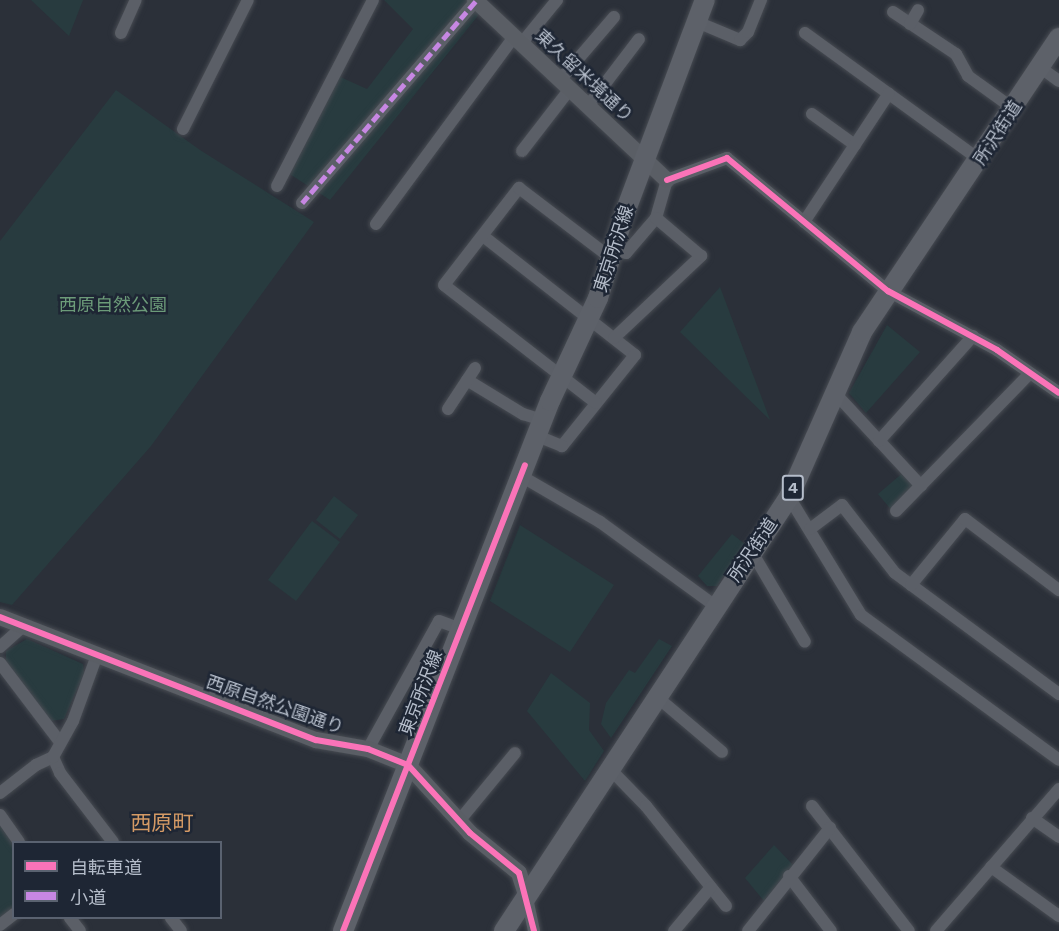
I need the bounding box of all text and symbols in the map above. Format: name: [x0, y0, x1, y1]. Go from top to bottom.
street label: 東久留米境通り: [531, 25, 637, 127]
street label: 所沢街道: [969, 97, 1027, 169]
street label: 東京所沢線: [590, 203, 638, 295]
park label: 西原自然公園: [59, 294, 167, 316]
road number: 4: [781, 475, 805, 501]
street label: 所沢街道: [724, 514, 782, 586]
street label: 東京所沢線: [395, 647, 447, 739]
street label: 西原自然公園通り: [203, 671, 347, 739]
district label: 西原町: [131, 810, 193, 836]
legend: [12, 841, 222, 919]
text: 自転車道: [70, 857, 142, 878]
text: 小道: [70, 887, 106, 908]

